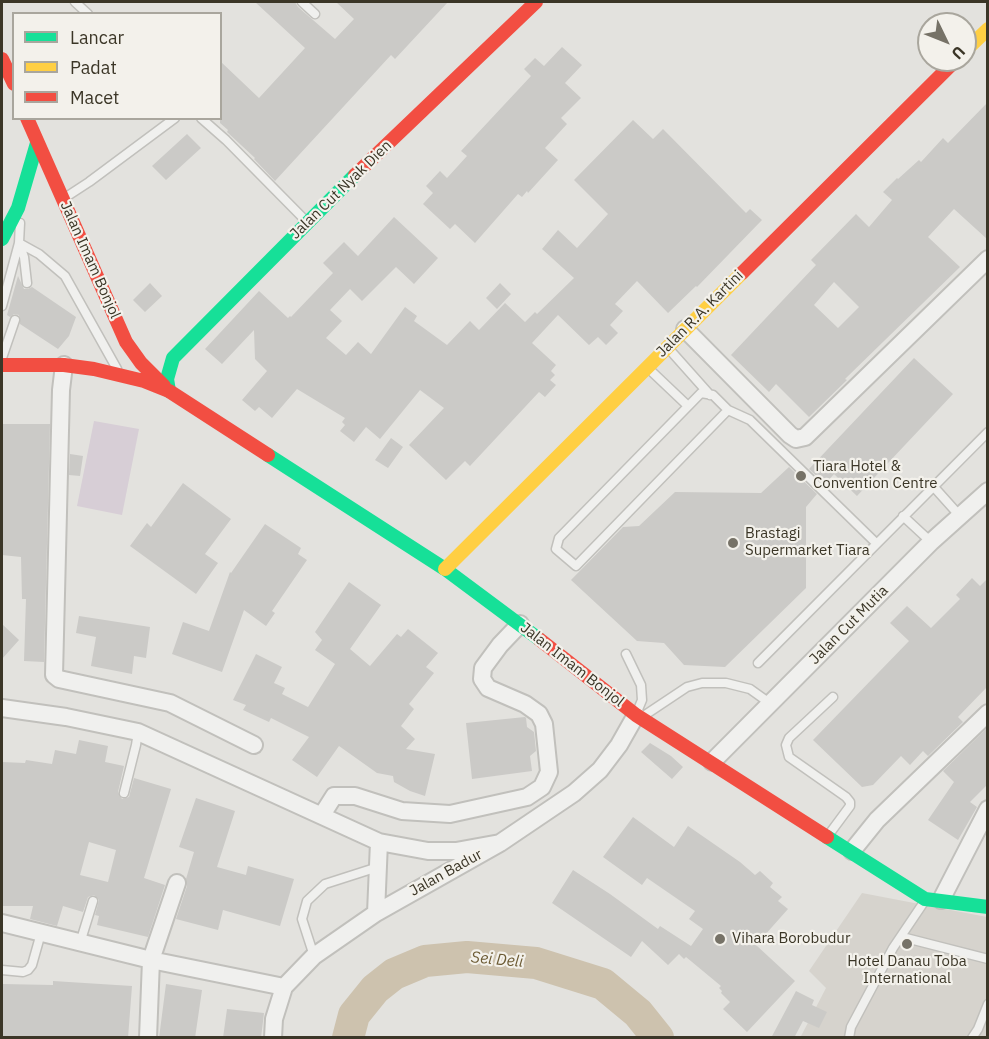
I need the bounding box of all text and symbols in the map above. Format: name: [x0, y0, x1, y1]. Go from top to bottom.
legend: [12, 12, 222, 120]
north arrow: [917, 12, 977, 72]
text: Lancar: [70, 26, 124, 49]
text: U: [948, 42, 970, 64]
text: Padat: [70, 56, 117, 79]
text: Macet: [70, 86, 119, 109]
street label: Jalan Cut Nyak Dien: [286, 137, 396, 243]
street label: Jalan Imam Bonjol: [56, 199, 124, 321]
street label: Jalan R.A. Kartini: [653, 267, 747, 361]
place label: Tiara Hotel & Convention Centre: [813, 458, 938, 493]
marker: Tiara Hotel & Convention Centre: [794, 469, 808, 483]
place label: Brastagi Supermarket Tiara: [745, 525, 870, 560]
marker: Brastagi Supermarket Tiara: [726, 536, 740, 550]
street label: Jalan Cut Mutia: [806, 582, 892, 668]
street label: Jalan Imam Bonjol: [517, 619, 627, 711]
street label: Jalan Badur: [407, 846, 485, 900]
place label: Vihara Borobudur: [732, 930, 850, 948]
marker: Vihara Borobudur: [713, 932, 727, 946]
marker: Hotel Danau Toba International: [900, 937, 914, 951]
water label: Sei Deli: [470, 948, 524, 972]
place label: Hotel Danau Toba International: [847, 953, 967, 988]

